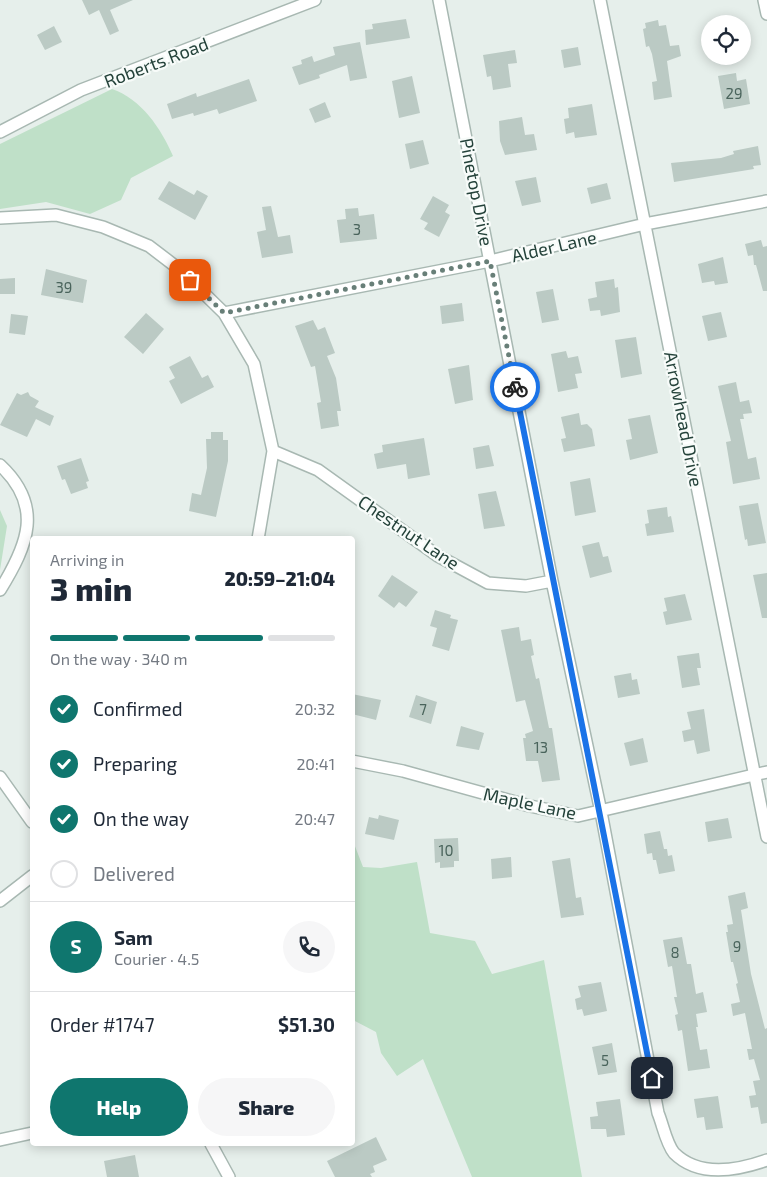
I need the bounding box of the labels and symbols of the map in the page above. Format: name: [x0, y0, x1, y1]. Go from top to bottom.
street label: Roberts Road: [101, 32, 211, 92]
house number: 29: [725, 84, 743, 102]
street label: Pinetop Drive: [456, 136, 498, 248]
house number: 3: [353, 220, 361, 238]
street label: Alder Lane: [509, 226, 599, 266]
pin: [169, 259, 211, 301]
house number: 39: [56, 278, 72, 296]
street label: Arrowhead Drive: [660, 349, 708, 489]
courier: [490, 362, 540, 412]
street label: Chestnut Lane: [354, 490, 464, 574]
house number: 7: [419, 700, 427, 718]
house number: 13: [534, 738, 548, 756]
street label: Maple Lane: [482, 782, 578, 824]
house number: 10: [438, 841, 454, 859]
house number: 9: [733, 937, 741, 955]
house number: 8: [670, 943, 680, 961]
house number: 5: [601, 1051, 609, 1069]
pin: [631, 1057, 673, 1099]

